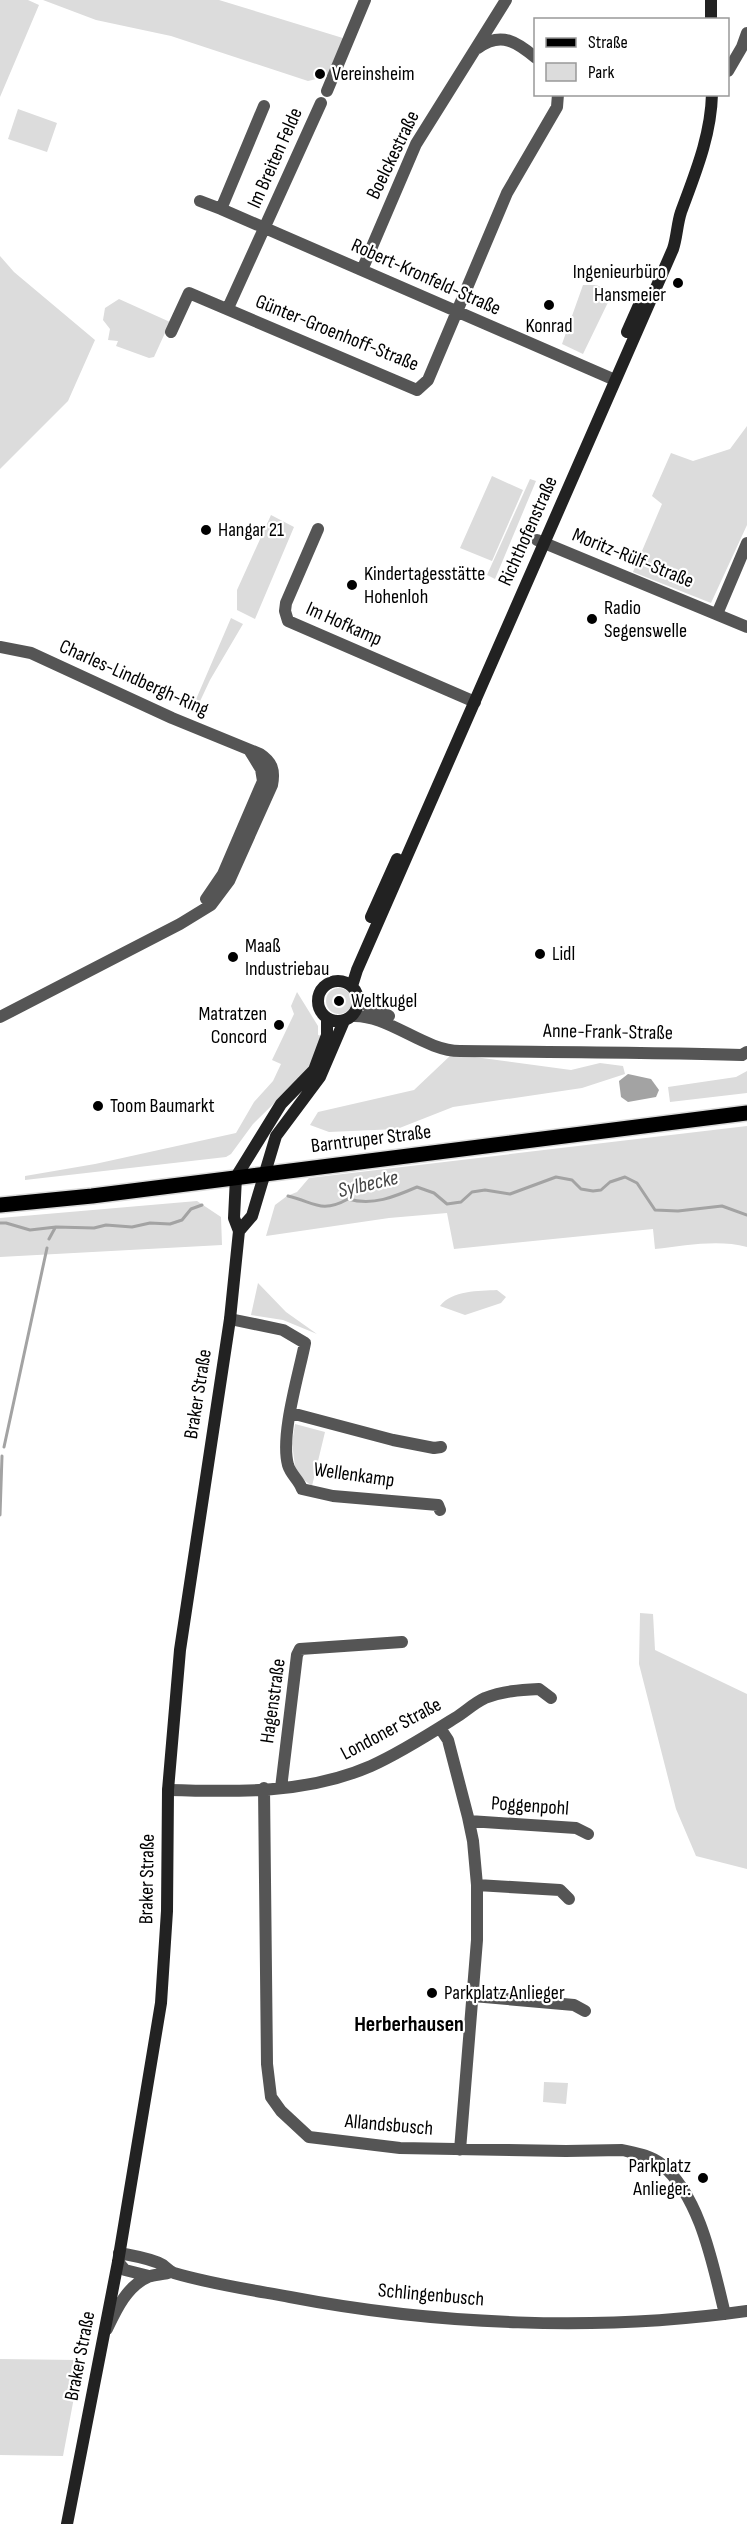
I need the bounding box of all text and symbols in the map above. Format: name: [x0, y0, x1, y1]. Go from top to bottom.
legend: [534, 18, 729, 96]
text: Straße: [588, 32, 628, 53]
place label: Vereinsheim: [332, 62, 415, 86]
text: Park: [588, 62, 614, 83]
marker: Vereinsheim: [313, 67, 327, 81]
street label: Im Breiten Felde: [242, 104, 308, 212]
street label: Boelckestraße: [361, 107, 425, 203]
street label: Robert-Kronfeld-Straße: [348, 233, 504, 321]
place label: Ingenieurbüro Hansmeier: [573, 260, 666, 307]
marker: Ingenieurbüro Hansmeier: [671, 276, 685, 290]
street label: Günter-Groenhoff-Straße: [252, 289, 422, 377]
marker: Konrad: [542, 298, 556, 312]
place label: Konrad: [525, 314, 573, 338]
street label: Richthofenstraße: [493, 473, 563, 589]
place label: Hangar 21: [218, 518, 284, 542]
marker: Hangar 21: [199, 523, 213, 537]
street label: Moritz-Rülf-Straße: [569, 523, 697, 593]
place label: Kindertagesstätte Hohenloh: [364, 562, 485, 609]
marker: Kindertagesstätte Hohenloh: [345, 578, 359, 592]
place label: Radio Segenswelle: [604, 596, 687, 643]
street label: Im Hofkamp: [302, 597, 386, 651]
marker: Radio Segenswelle: [585, 612, 599, 626]
street label: Charles-Lindbergh-Ring: [56, 634, 212, 722]
place label: Maaß Industriebau: [245, 934, 329, 981]
place label: Lidl: [552, 942, 575, 966]
marker: Lidl: [533, 947, 547, 961]
marker: Maaß Industriebau: [226, 950, 240, 964]
place label: Weltkugel: [351, 989, 417, 1013]
marker: Weltkugel: [332, 994, 346, 1008]
place label: Matratzen Concord: [198, 1002, 267, 1049]
marker: Matratzen Concord: [272, 1018, 286, 1032]
street label: Anne-Frank-Straße: [542, 1019, 673, 1045]
place label: Toom Baumarkt: [110, 1094, 214, 1118]
marker: Toom Baumarkt: [91, 1099, 105, 1113]
street label: Barntruper Straße: [310, 1120, 432, 1158]
water label: Sylbecke: [335, 1165, 401, 1203]
street label: Braker Straße: [179, 1347, 217, 1441]
street label: Wellenkamp: [312, 1457, 396, 1493]
street label: Hagenstraße: [255, 1657, 291, 1745]
street label: Londoner Straße: [337, 1692, 445, 1766]
street label: Poggenpohl: [490, 1791, 570, 1821]
street label: Braker Straße: [134, 1834, 160, 1924]
place label: Parkplatz Anlieger: [444, 1981, 565, 2005]
marker: Parkplatz Anlieger: [425, 1986, 439, 2000]
district label: Herberhausen: [354, 2011, 464, 2038]
street label: Allandsbusch: [343, 2109, 434, 2141]
place label: Parkplatz Anlieger.: [629, 2154, 691, 2201]
marker: Parkplatz Anlieger.: [696, 2171, 710, 2185]
street label: Schlingenbusch: [377, 2278, 485, 2312]
street label: Braker Straße: [60, 2309, 100, 2403]

